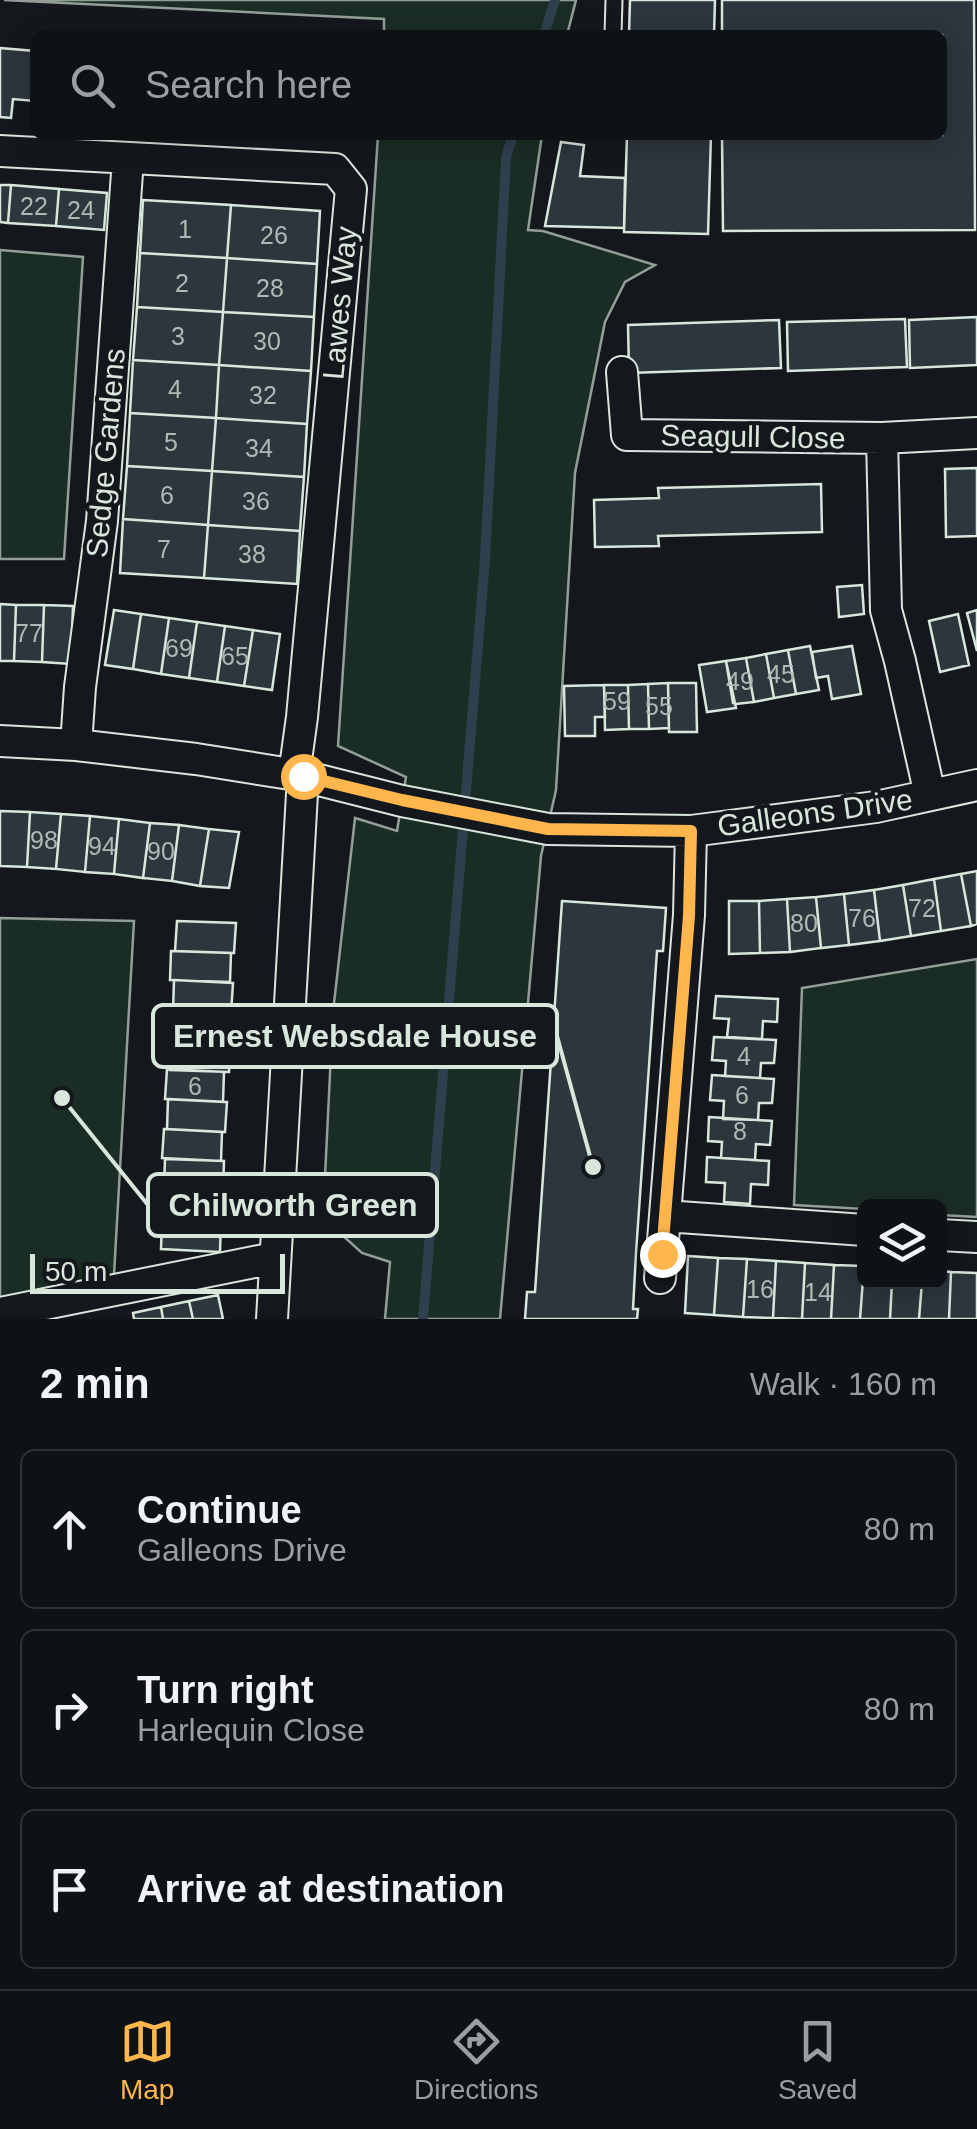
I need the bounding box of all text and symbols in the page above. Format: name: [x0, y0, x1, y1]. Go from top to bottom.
search box: [30, 30, 947, 140]
icon: search: [65, 58, 120, 113]
text: Search here: [145, 64, 352, 106]
house number: 22: [20, 192, 48, 220]
house number: 24: [67, 196, 95, 224]
house number: 1: [178, 215, 192, 243]
house number: 26: [260, 221, 288, 249]
street label: Lawes Way: [316, 225, 363, 381]
house number: 2: [175, 269, 189, 297]
house number: 28: [256, 274, 284, 302]
house number: 3: [171, 322, 185, 350]
house number: 30: [253, 327, 281, 355]
street label: Sedge Gardens: [80, 347, 131, 559]
house number: 4: [168, 375, 182, 403]
house number: 32: [249, 381, 277, 409]
street label: Seagull Close: [660, 418, 846, 455]
house number: 5: [164, 428, 178, 456]
house number: 34: [245, 434, 273, 462]
house number: 6: [160, 481, 174, 509]
house number: 36: [242, 487, 270, 515]
house number: 7: [157, 535, 171, 563]
house number: 38: [238, 540, 266, 568]
house number: 77: [15, 619, 43, 647]
house number: 69: [165, 634, 193, 662]
house number: 65: [221, 642, 249, 670]
house number: 45: [767, 660, 795, 688]
house number: 49: [726, 667, 754, 695]
house number: 59: [603, 687, 631, 715]
house number: 55: [645, 692, 673, 720]
route start: [281, 754, 327, 800]
street label: Galleons Drive: [715, 782, 915, 843]
house number: 98: [30, 826, 58, 854]
house number: 94: [88, 832, 116, 860]
house number: 90: [147, 837, 175, 865]
house number: 72: [908, 894, 936, 922]
house number: 76: [848, 904, 876, 932]
house number: 80: [790, 909, 818, 937]
callout: Ernest Websdale House: [153, 1005, 557, 1067]
text: Ernest Websdale House: [173, 1018, 537, 1054]
house number: 4: [737, 1042, 751, 1070]
house number: 6: [188, 1072, 202, 1100]
house number: 6: [735, 1081, 749, 1109]
house number: 8: [733, 1117, 747, 1145]
callout: Chilworth Green: [148, 1174, 437, 1236]
text: Chilworth Green: [169, 1187, 417, 1223]
map controls: [857, 1199, 947, 1289]
button: layers: [857, 1199, 947, 1289]
route end: [640, 1232, 686, 1278]
scale bar: [30, 1249, 285, 1294]
text: 50 m: [45, 1256, 107, 1287]
house number: 16: [746, 1275, 774, 1303]
house number: 14: [804, 1278, 832, 1306]
text: 2 min: [40, 1360, 150, 1407]
text: Walk · 160 m: [750, 1366, 937, 1402]
text: Continue: [137, 1489, 302, 1531]
icon: ahead: [42, 1502, 97, 1557]
text: 80 m: [864, 1511, 935, 1547]
text: Galleons Drive: [137, 1532, 347, 1568]
text: Turn right: [137, 1669, 314, 1711]
icon: right: [42, 1682, 97, 1737]
text: 80 m: [864, 1691, 935, 1727]
text: Harlequin Close: [137, 1712, 365, 1748]
icon: arrive: [42, 1862, 97, 1917]
text: Arrive at destination: [137, 1868, 504, 1910]
tab: Map: [120, 2014, 175, 2106]
tab: Directions: [414, 2014, 539, 2106]
tab: Saved: [778, 2014, 857, 2106]

